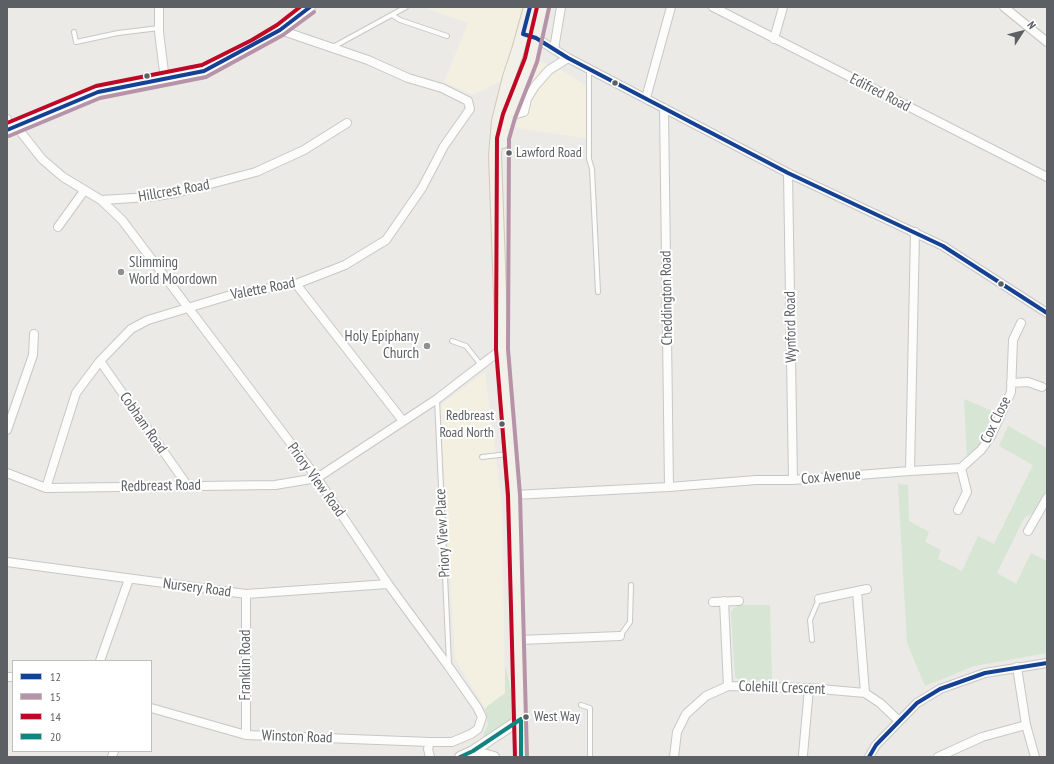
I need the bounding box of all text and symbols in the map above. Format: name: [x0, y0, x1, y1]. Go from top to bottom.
north arrow: [1002, 12, 1042, 52]
text: N: [1024, 18, 1039, 31]
street label: Edifred Road: [847, 70, 913, 116]
unlabelled marker: [142, 71, 152, 81]
unlabelled marker: [610, 78, 620, 88]
place label: Lawford Road: [516, 145, 582, 161]
marker: Lawford Road: [504, 148, 514, 158]
street label: Hillcrest Road: [137, 176, 211, 206]
street label: Cheddington Road: [657, 250, 677, 346]
place label: Slimming World Moordown: [129, 254, 217, 289]
marker: Slimming World Moordown: [116, 267, 126, 277]
street label: Valette Road: [229, 274, 297, 304]
unlabelled marker: [996, 279, 1006, 289]
street label: Wynford Road: [781, 291, 801, 363]
place label: Holy Epiphany Church: [345, 328, 419, 363]
marker: Holy Epiphany Church: [422, 341, 432, 351]
street label: Cobham Road: [115, 389, 171, 457]
street label: Cox Close: [977, 394, 1015, 446]
place label: Redbreast Road North: [439, 408, 494, 440]
marker: Redbreast Road North: [497, 419, 507, 429]
street label: Priory View Road: [283, 440, 349, 520]
street label: Cox Avenue: [800, 465, 862, 489]
street label: Redbreast Road: [121, 476, 201, 496]
street label: Priory View Place: [432, 488, 454, 578]
street label: Nursery Road: [162, 575, 232, 601]
street label: Franklin Road: [237, 630, 255, 700]
legend: [12, 660, 152, 752]
text: 12: [50, 669, 61, 684]
street label: Colehill Crescent: [738, 677, 826, 699]
text: 15: [50, 689, 61, 704]
text: 14: [50, 709, 61, 724]
place label: West Way: [534, 709, 580, 725]
marker: West Way: [521, 712, 531, 722]
street label: Winston Road: [261, 727, 333, 747]
text: 20: [50, 729, 61, 744]

